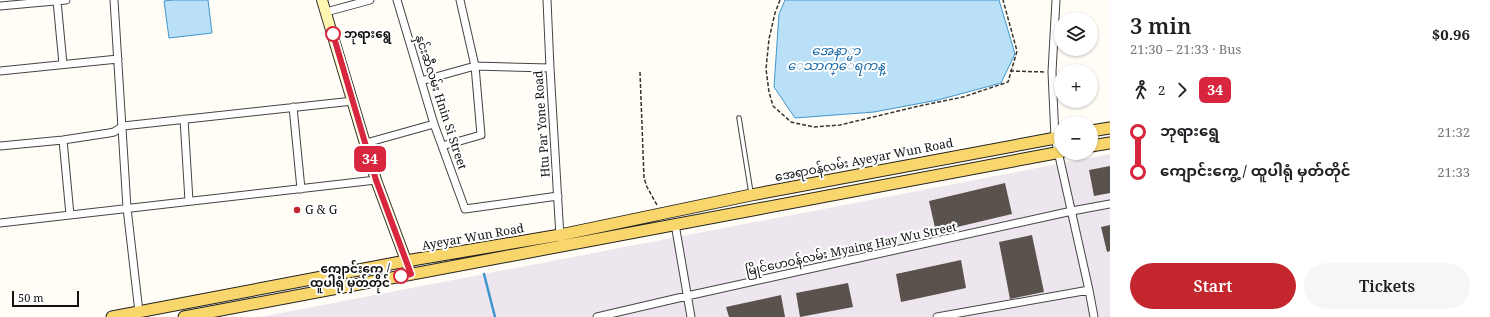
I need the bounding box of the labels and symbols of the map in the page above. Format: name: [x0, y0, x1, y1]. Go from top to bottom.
place label: ဘုရားရွေ: [344, 25, 392, 45]
marker: ဘုရားရွေ: [325, 26, 341, 42]
street label: နှင်းဆီလမ်း Hnin Si Street: [410, 32, 471, 172]
water label: အေနာ္မာ ေသာက္ေရကန္: [787, 41, 887, 77]
street label: Htu Par Yone Road: [529, 69, 554, 178]
street label: အေရာဝန်လမ်း Ayeyar Wun Road: [773, 134, 955, 187]
line badge: 34: [352, 146, 388, 172]
place label: G & G: [305, 201, 338, 218]
marker: G & G: [292, 205, 302, 215]
street label: မြိုင်ဟေဝန်လမ်း Myaing Hay Wu Street: [744, 218, 958, 281]
street label: Ayeyar Wun Road: [421, 219, 526, 254]
place label: ကျောင်းကွေ့ / ထူပါရုံ မှတ်တိုင်: [310, 259, 391, 294]
marker: ကျောင်းကွေ့ / ထူပါရုံ မှတ်တိုင်: [393, 268, 409, 284]
scale bar: [12, 289, 79, 308]

